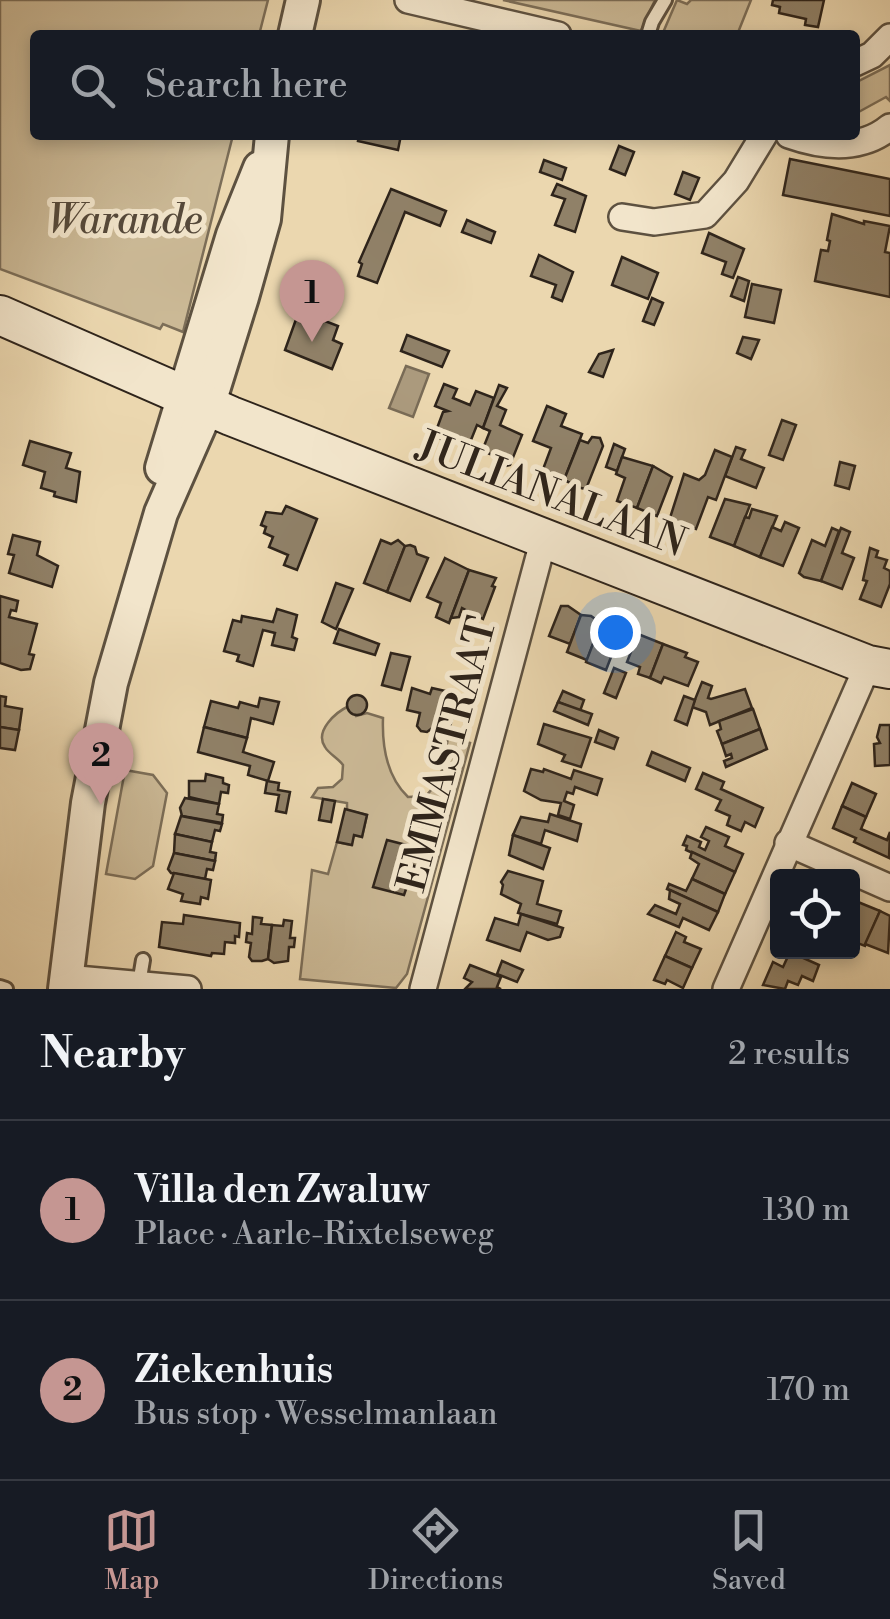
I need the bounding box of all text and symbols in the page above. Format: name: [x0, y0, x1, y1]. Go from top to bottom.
search box: [30, 30, 860, 140]
icon: search: [65, 58, 120, 113]
text: Search here: [145, 62, 348, 109]
park label: Warande: [48, 196, 203, 246]
pin: 1: [280, 260, 344, 342]
street label: JULIANALAAN: [408, 420, 693, 569]
your location: [590, 607, 641, 658]
street label: EMMASTRAAT: [387, 612, 509, 897]
pin: 2: [68, 722, 134, 805]
map controls: [770, 869, 860, 959]
button: locate: [770, 869, 860, 959]
text: Nearby: [40, 1028, 185, 1081]
text: 2 results: [728, 1034, 850, 1074]
text: Villa den Zwaluw: [135, 1167, 429, 1214]
text: 1: [65, 1190, 80, 1230]
text: 130 m: [763, 1190, 850, 1230]
text: Place · Aarle-Rixtelseweg: [135, 1214, 494, 1254]
text: Ziekenhuis: [135, 1347, 333, 1394]
text: 2: [62, 1370, 83, 1410]
text: 170 m: [767, 1370, 850, 1410]
text: Bus stop · Wesselmanlaan: [135, 1394, 498, 1434]
tab: Map: [104, 1503, 159, 1598]
tab: Directions: [368, 1503, 503, 1598]
tab: Saved: [712, 1503, 786, 1598]

